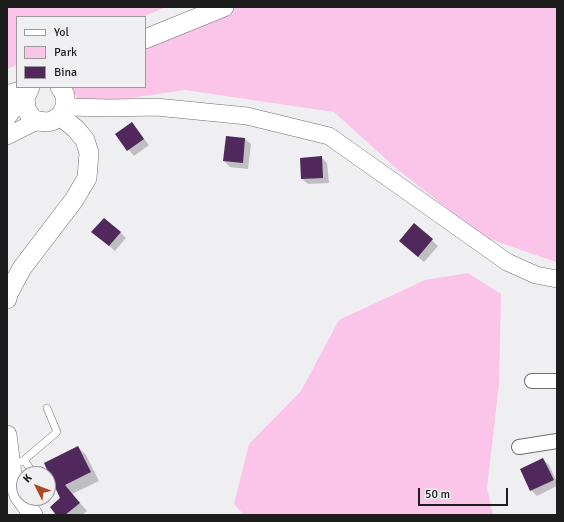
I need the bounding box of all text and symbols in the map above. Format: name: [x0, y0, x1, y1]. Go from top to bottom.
legend: [16, 16, 146, 88]
text: Yol: [54, 25, 69, 40]
text: Park: [54, 45, 77, 60]
text: Bina: [54, 65, 77, 80]
north arrow: [16, 466, 56, 506]
text: K: [20, 471, 35, 485]
scale bar: [420, 480, 510, 506]
text: 50 m: [425, 487, 450, 502]

